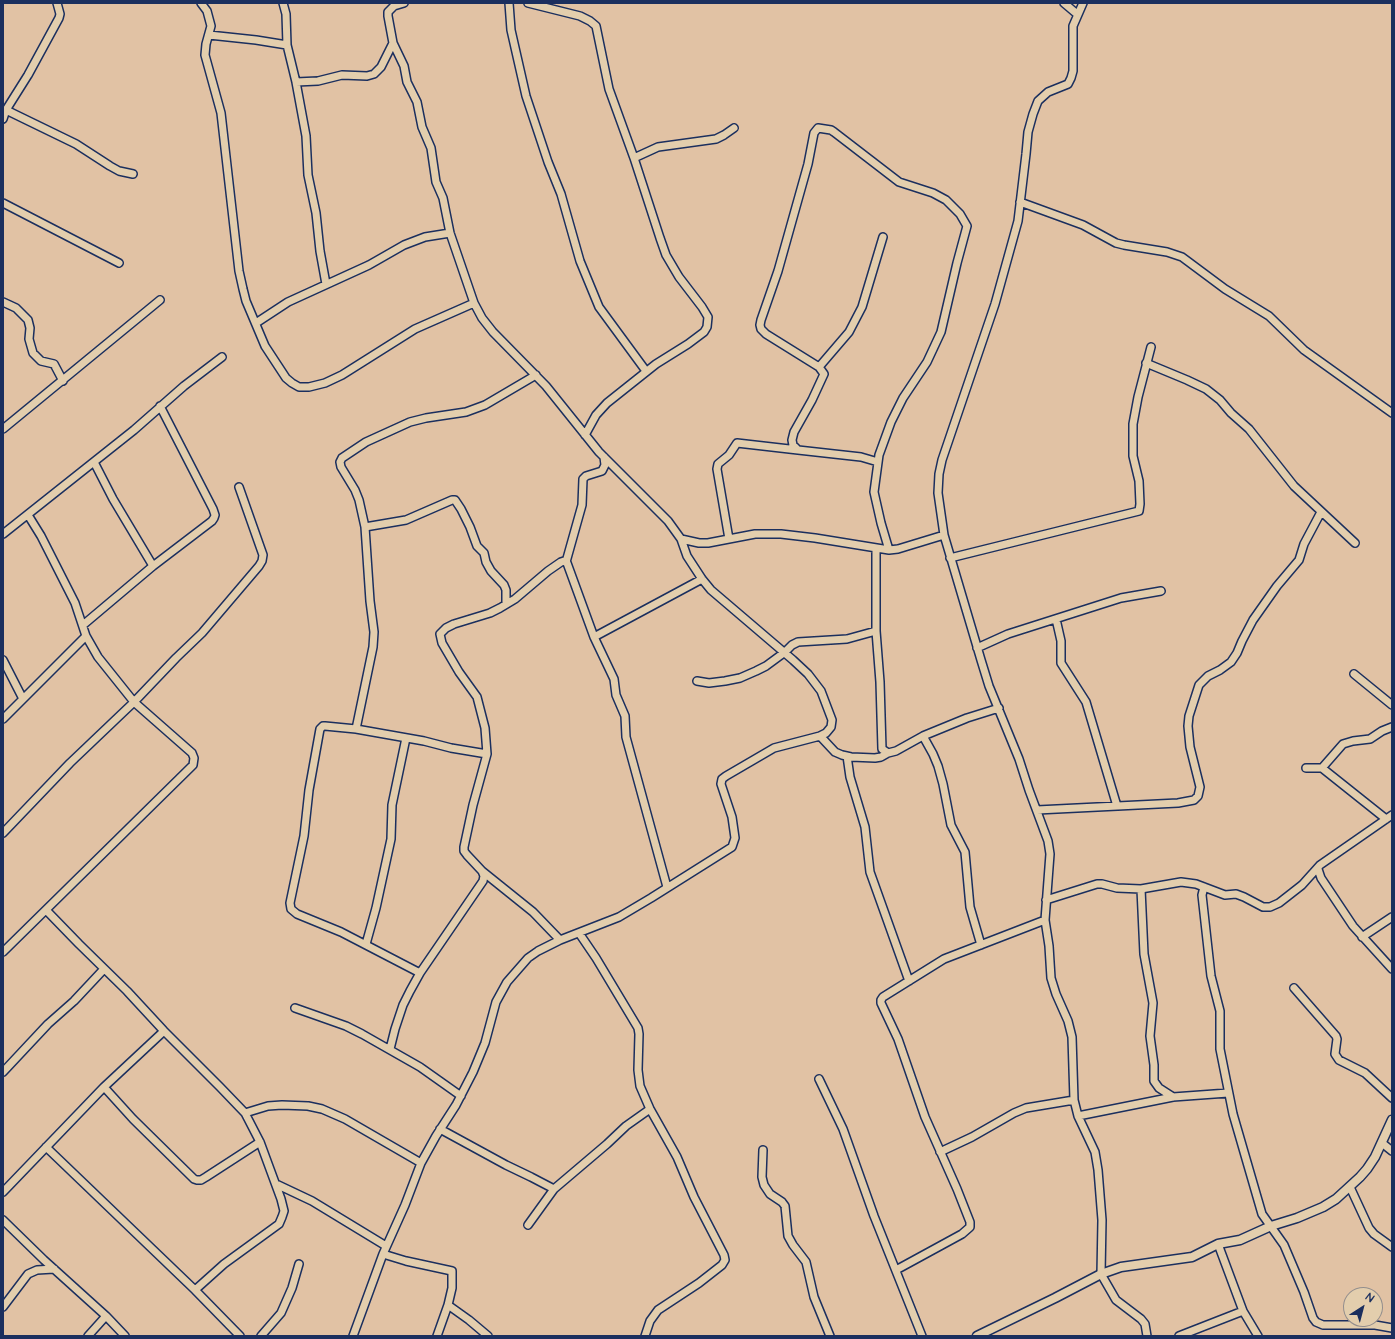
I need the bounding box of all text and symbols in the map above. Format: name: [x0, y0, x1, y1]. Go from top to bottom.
north arrow: [1343, 1287, 1383, 1327]
text: N: [1363, 1290, 1377, 1306]

